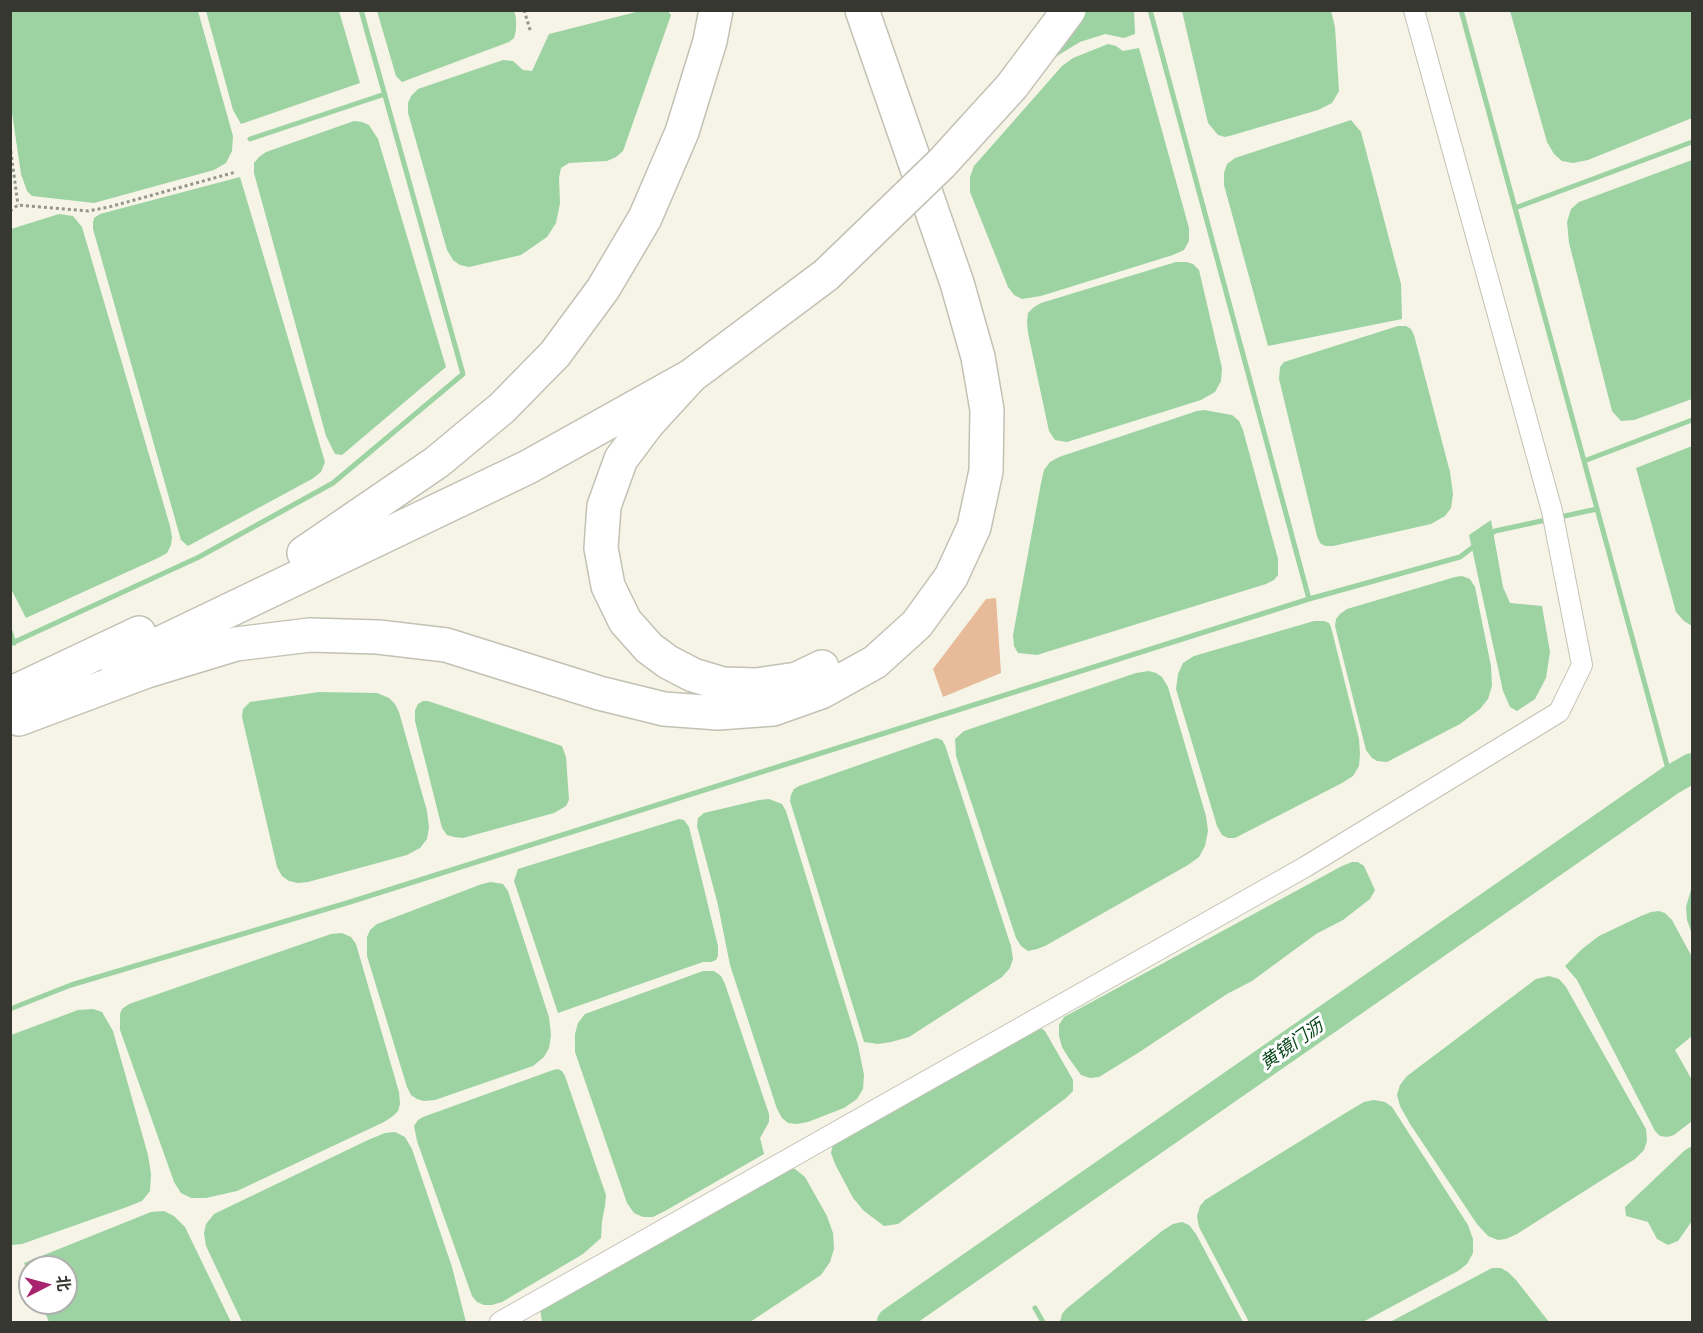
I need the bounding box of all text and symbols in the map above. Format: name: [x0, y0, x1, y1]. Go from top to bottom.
water label: 黄镜门沥: [1256, 1016, 1328, 1074]
north arrow: [18, 1255, 78, 1315]
text: 北: [53, 1274, 75, 1292]

